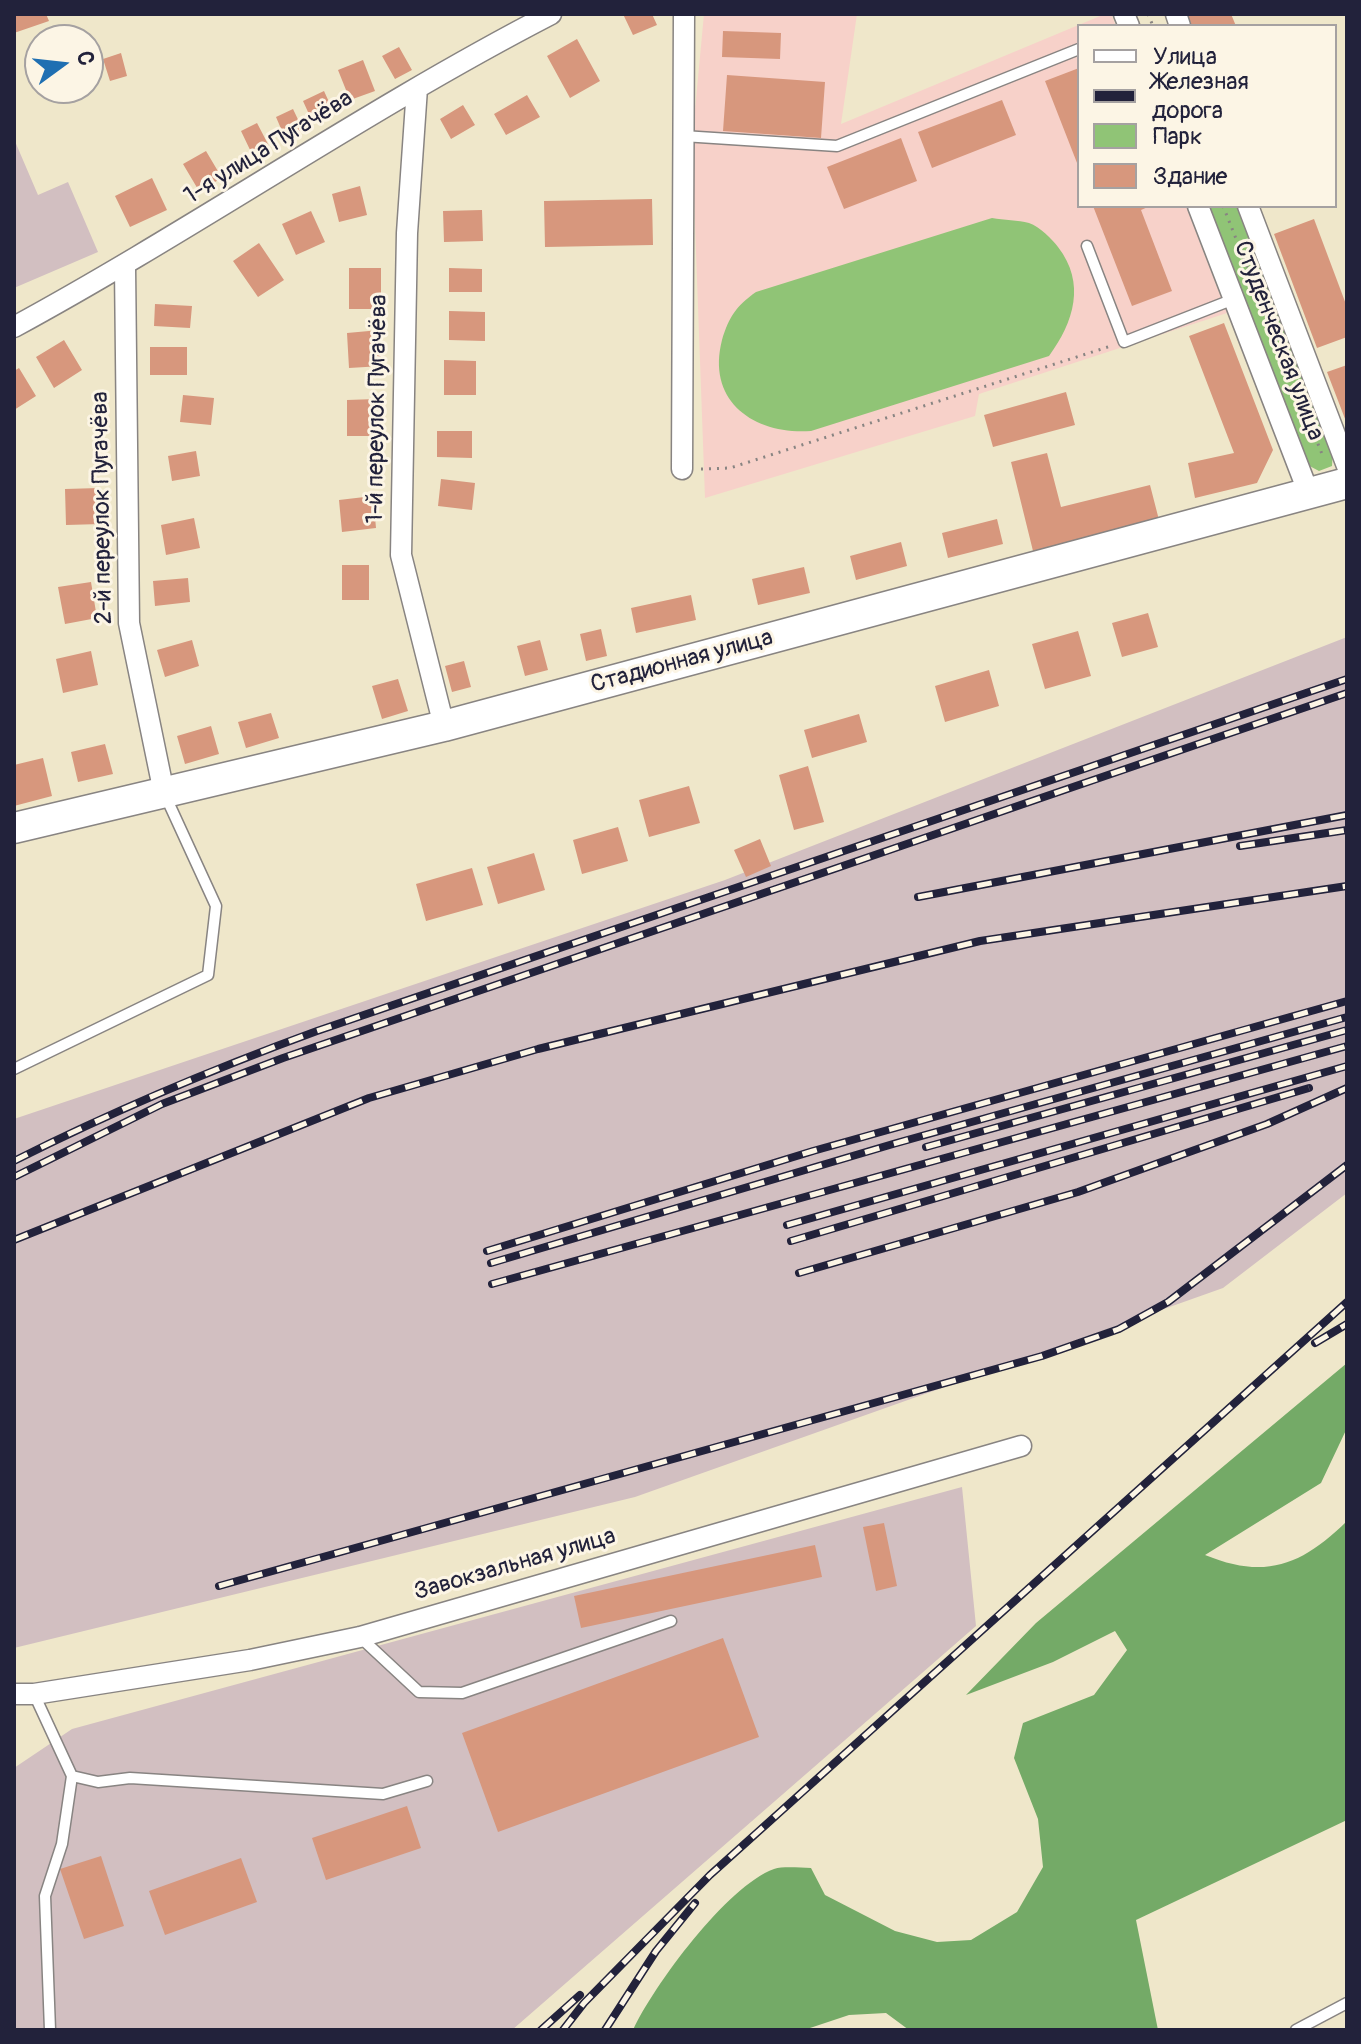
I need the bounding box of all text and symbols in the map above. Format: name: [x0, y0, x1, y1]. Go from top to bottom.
north arrow: [24, 24, 104, 104]
legend: [1077, 24, 1337, 208]
text: Улица: [1153, 42, 1217, 71]
text: С: [70, 48, 101, 68]
text: Железная дорога: [1152, 67, 1249, 125]
street label: 1-я улица Пугачёва: [179, 85, 359, 211]
text: Парк: [1153, 122, 1202, 151]
text: Здание: [1153, 162, 1227, 191]
street label: Студенческая улица: [1227, 237, 1329, 445]
street label: 1-й переулок Пугачёва: [362, 294, 394, 524]
street label: 2-й переулок Пугачёва: [87, 391, 119, 625]
street label: Стадионная улица: [588, 624, 776, 700]
street label: Завокзальная улица: [411, 1522, 619, 1608]

